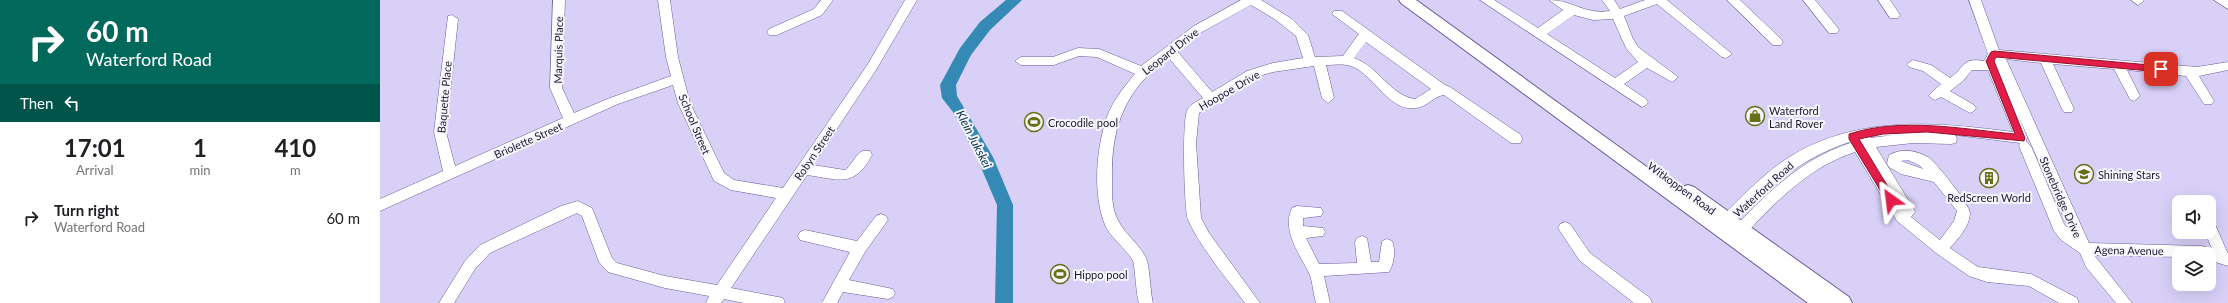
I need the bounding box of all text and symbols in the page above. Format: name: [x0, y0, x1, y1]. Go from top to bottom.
text: 60 m: [86, 14, 149, 48]
icon: right: [20, 16, 72, 68]
street label: Marquis Place: [551, 16, 565, 84]
street label: Leopard Drive: [1139, 25, 1201, 77]
text: Waterford Road: [86, 48, 212, 70]
pin: [2144, 52, 2178, 86]
icon: arrive: [2150, 58, 2172, 80]
street label: Baquette Place: [434, 60, 454, 134]
street label: Hoopoe Drive: [1196, 67, 1262, 113]
icon: left: [61, 92, 83, 114]
street label: School Street: [676, 92, 714, 156]
text: Then: [20, 94, 53, 112]
place label: Waterford Land Rover: [1769, 104, 1823, 130]
shop icon: Waterford Land Rover: [1744, 105, 1766, 127]
water label: Klein Jukskei: [953, 108, 995, 171]
sports icon: Crocodile pool: [1023, 111, 1045, 133]
place label: Crocodile pool: [1048, 116, 1118, 129]
street label: Briolette Street: [492, 119, 564, 161]
street label: Robyn Street: [791, 123, 837, 182]
text: 17:01: [64, 133, 126, 162]
text: 1: [193, 133, 207, 162]
text: 410: [274, 133, 316, 162]
street label: Stonebridge Drive: [2037, 154, 2085, 240]
street label: Waterford Road: [1730, 158, 1796, 220]
street label: Witkoppen Road: [1645, 159, 1719, 217]
text: Arrival: [76, 162, 113, 178]
text: min: [190, 162, 211, 178]
text: m: [290, 162, 301, 178]
school or university icon: Shining Stars: [2073, 163, 2095, 185]
building icon: RedScreen World: [1978, 167, 2000, 189]
place label: Shining Stars: [2098, 168, 2160, 181]
position arrow: [1870, 179, 1912, 221]
place label: RedScreen World: [1947, 191, 2031, 204]
map controls: [2172, 195, 2216, 291]
button: sound: [2172, 195, 2216, 239]
text: Turn right: [54, 201, 119, 219]
icon: right: [20, 207, 42, 229]
text: 60 m: [326, 209, 360, 227]
text: Waterford Road: [54, 219, 145, 235]
street label: Agena Avenue: [2094, 243, 2164, 257]
button: layers: [2172, 247, 2216, 291]
sports icon: Hippo pool: [1049, 263, 1071, 285]
place label: Hippo pool: [1074, 268, 1128, 281]

